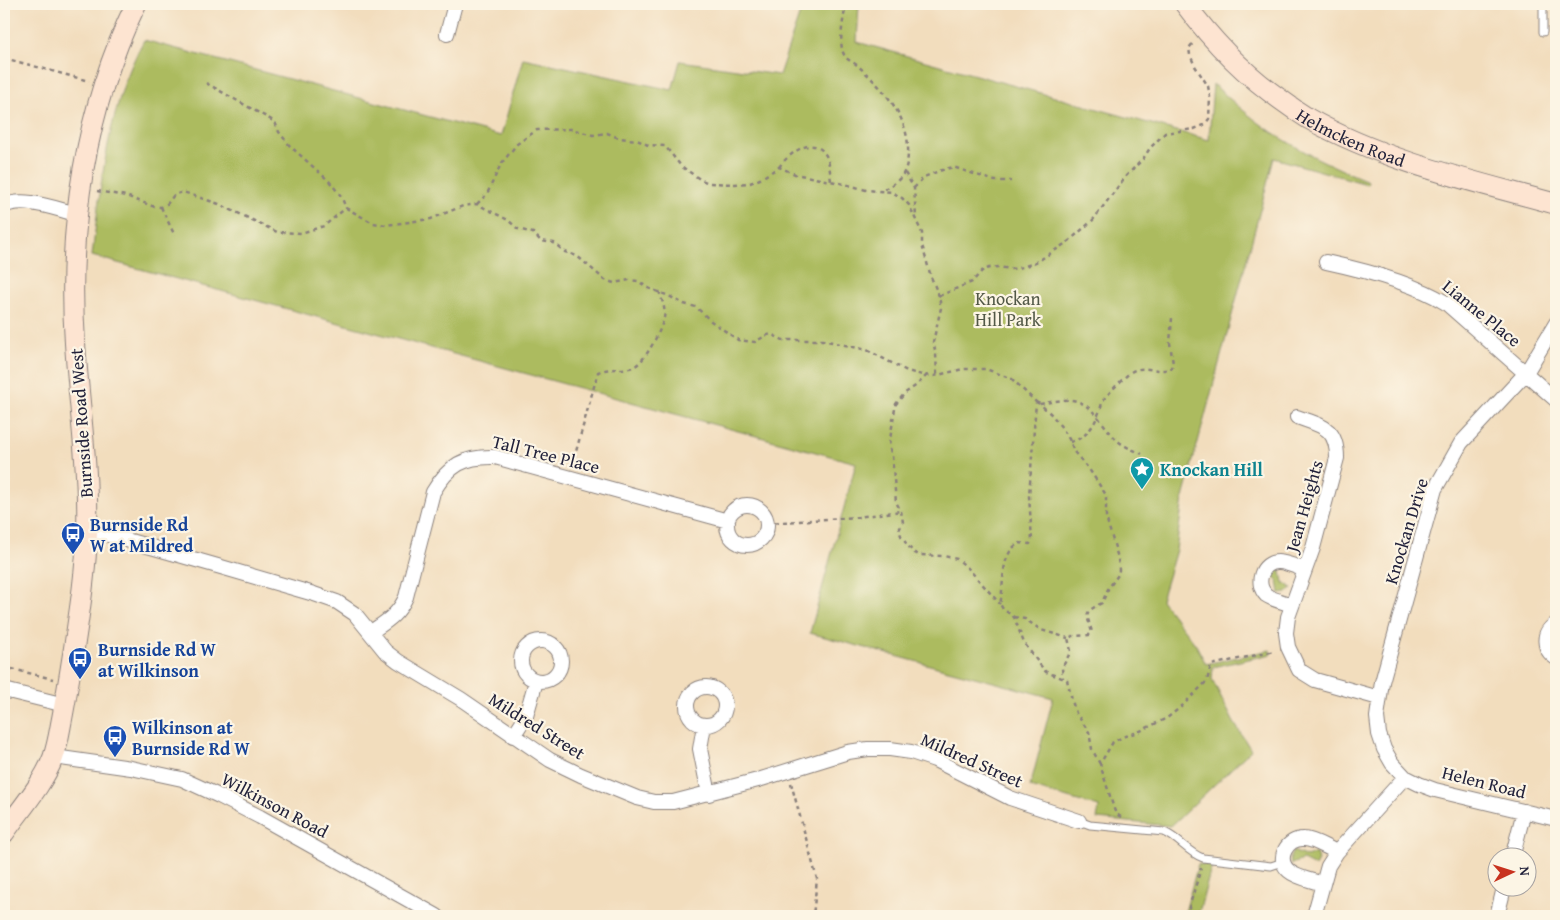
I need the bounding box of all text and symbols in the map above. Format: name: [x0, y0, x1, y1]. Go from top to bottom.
street label: Helmcken Road: [1291, 101, 1409, 173]
street label: Lianne Place: [1437, 273, 1527, 353]
park label: Knockan Hill Park: [975, 285, 1042, 333]
street label: Burnside Road West: [62, 347, 100, 499]
street label: Tall Tree Place: [489, 428, 603, 480]
place icon: Knockan Hill: [1129, 456, 1155, 490]
place label: Knockan Hill: [1160, 456, 1263, 483]
street label: Jean Heights: [1277, 457, 1330, 557]
street label: Knockan Drive: [1377, 475, 1435, 587]
place label: Burnside Rd W at Mildred: [90, 511, 194, 559]
bus stop icon: Burnside Rd W at Mildred: [60, 521, 86, 555]
place label: Burnside Rd W at Wilkinson: [98, 636, 216, 684]
bus stop icon: Burnside Rd W at Wilkinson: [67, 646, 93, 680]
street label: Mildred Street: [484, 686, 591, 767]
place label: Wilkinson at Burnside Rd W: [132, 714, 250, 762]
bus stop icon: Wilkinson at Burnside Rd W: [102, 724, 128, 758]
street label: Mildred Street: [917, 725, 1028, 795]
street label: Helen Road: [1439, 759, 1529, 806]
street label: Wilkinson Road: [217, 765, 334, 845]
north arrow: [1488, 848, 1538, 898]
text: N: [1515, 866, 1535, 877]

